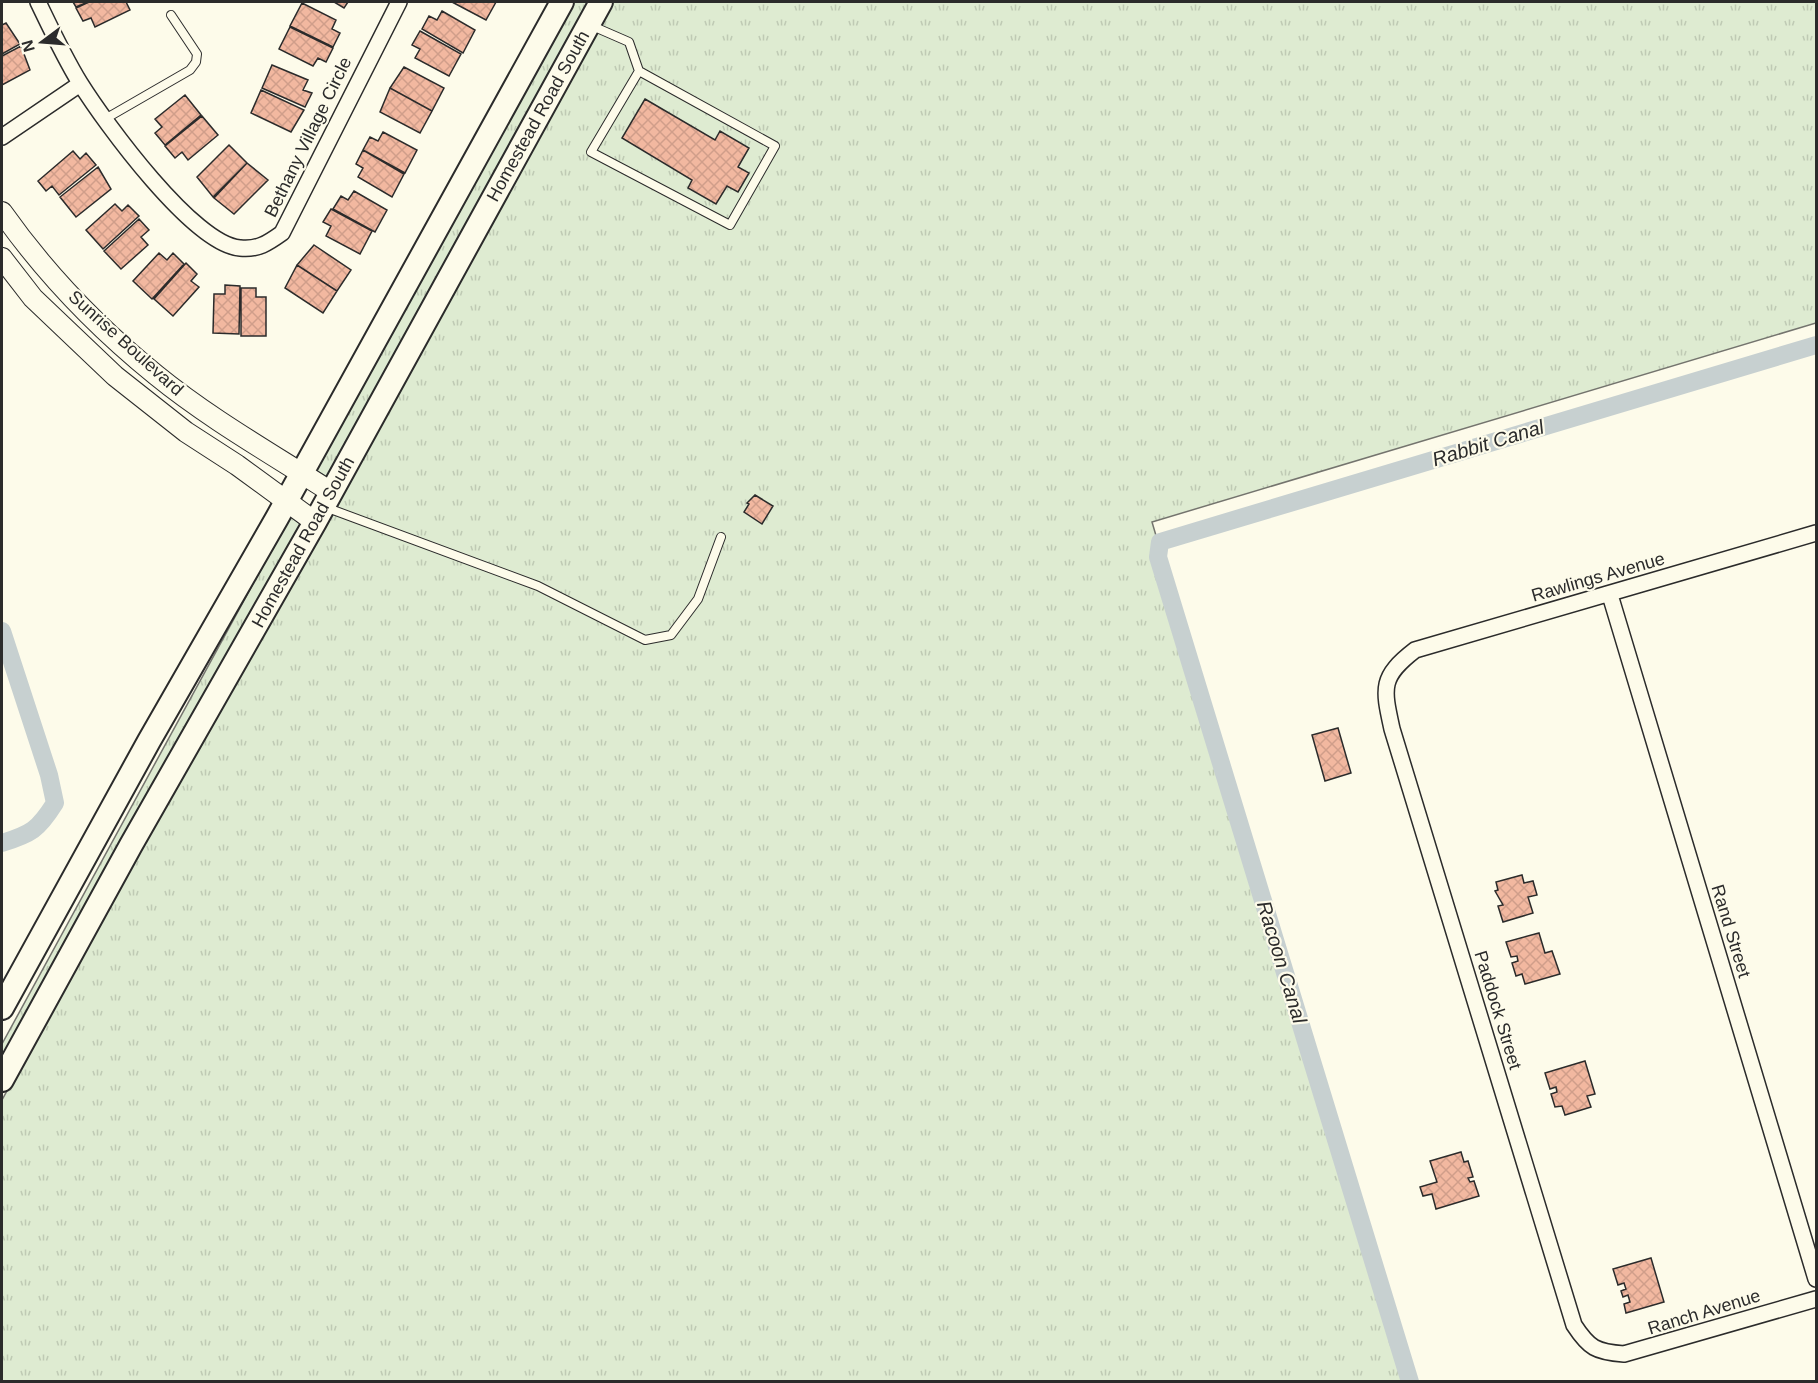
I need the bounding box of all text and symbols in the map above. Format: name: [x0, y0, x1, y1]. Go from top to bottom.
north arrow: [12, 12, 72, 72]
street label: Homestead Road South: [483, 27, 593, 205]
text: N: [18, 38, 38, 54]
street label: Bethany Village Circle: [260, 54, 356, 220]
street label: Sunrise Boulevard: [65, 286, 187, 400]
water label: Rabbit Canal: [1429, 415, 1547, 470]
street label: Homestead Road South: [248, 453, 358, 631]
street label: Rawlings Avenue: [1529, 548, 1667, 606]
street label: Rand Street: [1707, 882, 1755, 980]
water label: Racoon Canal: [1253, 898, 1311, 1026]
street label: Paddock Street: [1470, 948, 1526, 1072]
street label: Ranch Avenue: [1645, 1285, 1763, 1339]

